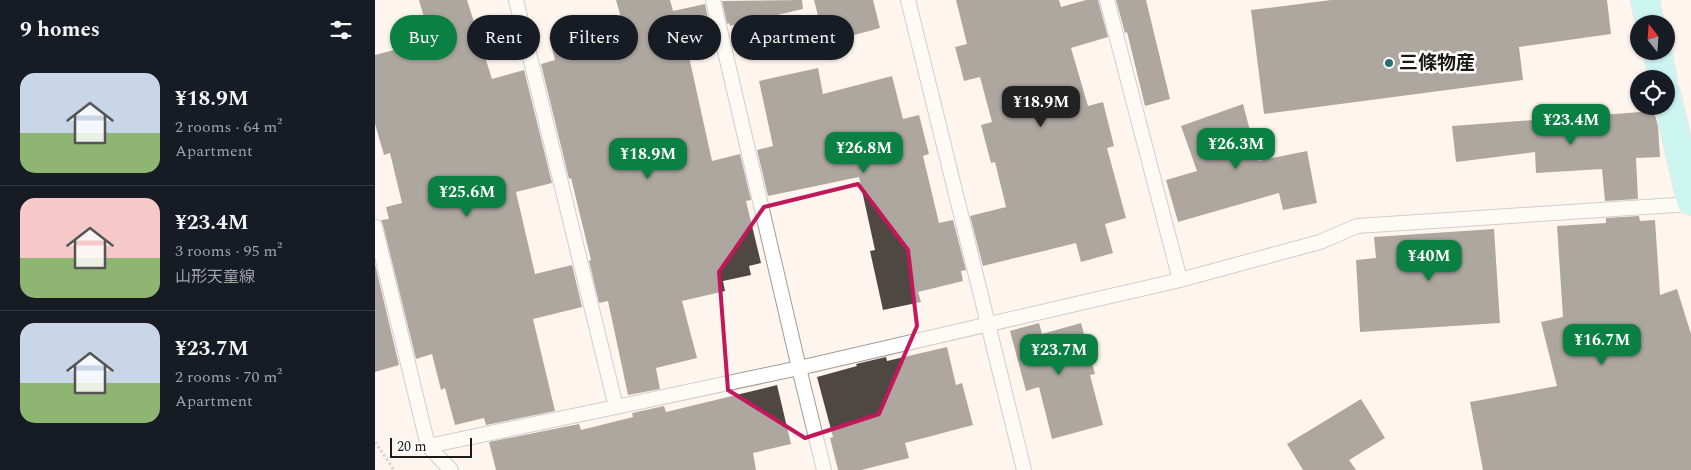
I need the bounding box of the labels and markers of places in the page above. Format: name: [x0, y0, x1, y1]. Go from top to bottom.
place label: 三條物産: [1399, 49, 1475, 78]
marker: 三條物産: [1383, 57, 1395, 69]
pin: ¥18.9M: [1000, 86, 1082, 128]
pin: ¥23.4M: [1530, 104, 1612, 146]
pin: ¥26.3M: [1195, 128, 1277, 170]
pin: ¥26.8M: [823, 132, 905, 174]
pin: ¥18.9M: [607, 138, 689, 180]
pin: ¥25.6M: [426, 176, 508, 218]
pin: ¥40M: [1399, 240, 1459, 282]
pin: ¥16.7M: [1561, 324, 1643, 366]
pin: ¥23.7M: [1018, 334, 1100, 376]

